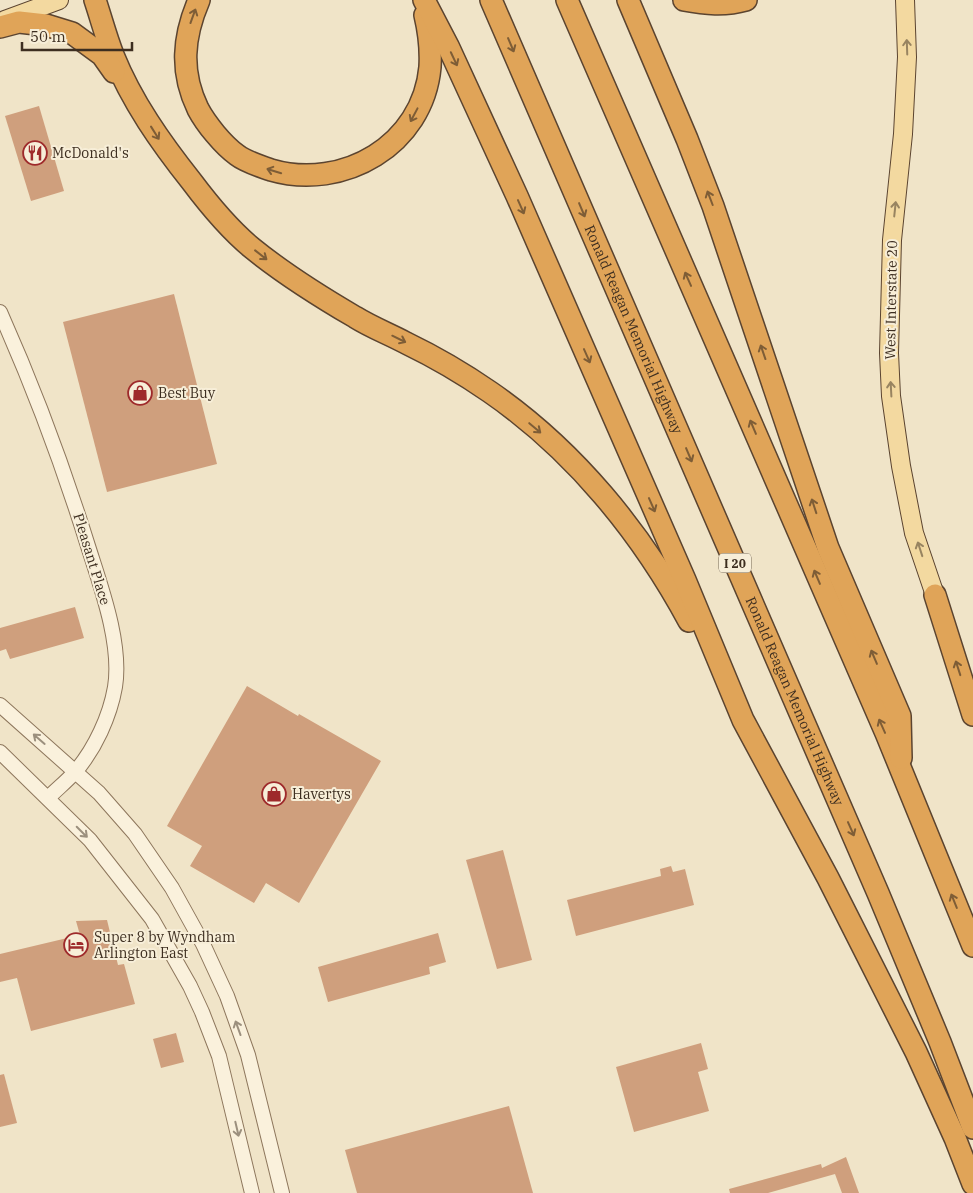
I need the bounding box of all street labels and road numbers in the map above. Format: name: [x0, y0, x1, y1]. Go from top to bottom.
street label: Ronald Reagan Memorial Highway: [581, 222, 687, 437]
street label: West Interstate 20: [881, 240, 901, 360]
street label: Pleasant Place: [69, 511, 115, 607]
road number: I 20: [719, 554, 751, 572]
street label: Ronald Reagan Memorial Highway: [742, 594, 848, 809]

